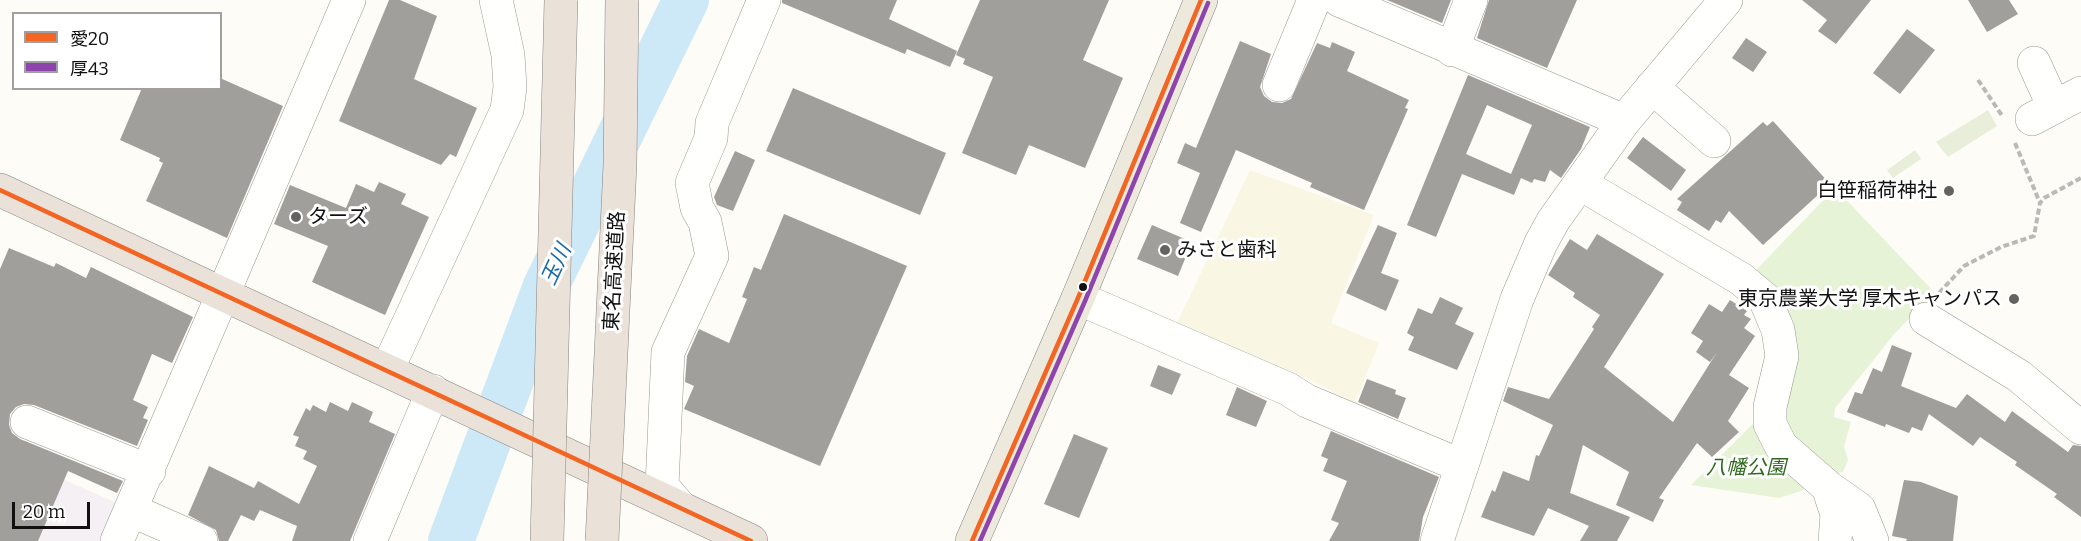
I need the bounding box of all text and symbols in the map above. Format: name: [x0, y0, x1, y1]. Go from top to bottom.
legend: [12, 12, 222, 90]
text: 愛20: [70, 28, 109, 50]
text: 厚43: [70, 58, 109, 80]
place label: 白笹稲荷神社: [1817, 179, 1937, 203]
marker: 白笹稲荷神社: [1942, 184, 1956, 198]
place label: ターズ: [308, 205, 368, 229]
marker: ターズ: [289, 210, 303, 224]
street label: 東名高速道路: [600, 210, 630, 332]
place label: みさと歯科: [1177, 238, 1277, 262]
water label: 玉川: [537, 241, 577, 289]
marker: みさと歯科: [1158, 243, 1172, 257]
unlabelled marker: [1077, 281, 1089, 293]
place label: 東京農業大学 厚木キャンパス: [1738, 287, 2002, 311]
marker: 東京農業大学 厚木キャンパス: [2007, 292, 2021, 306]
park label: 八幡公園: [1706, 456, 1786, 480]
scale bar: [15, 490, 93, 528]
text: 20 m: [23, 501, 65, 523]

